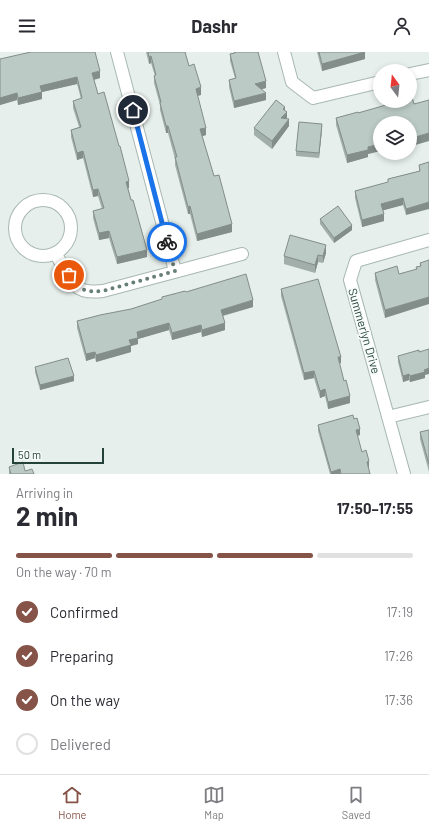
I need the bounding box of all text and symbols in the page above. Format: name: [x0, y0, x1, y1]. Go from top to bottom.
icon: menu: [16, 15, 38, 37]
text: Dashr: [191, 15, 238, 37]
icon: person: [391, 15, 413, 37]
north arrow: [373, 64, 417, 108]
map controls: [373, 64, 417, 160]
pin: [116, 93, 150, 127]
icon: home: [122, 99, 144, 121]
button: layers: [373, 116, 417, 160]
courier: [147, 222, 187, 262]
icon: bike: [156, 231, 178, 253]
pin: [52, 258, 86, 292]
icon: bag: [58, 264, 80, 286]
street label: Summerlyn Drive: [346, 287, 384, 375]
scale bar: [12, 446, 104, 465]
text: 50 m: [18, 448, 41, 461]
text: Arriving in: [16, 485, 73, 501]
text: 17:50–17:55: [337, 499, 413, 517]
text: 2 min: [16, 500, 78, 531]
text: On the way · 70 m: [16, 564, 111, 580]
icon: check: [16, 601, 38, 623]
text: Confirmed: [50, 603, 118, 621]
text: 17:19: [387, 604, 413, 620]
icon: check: [16, 645, 38, 667]
text: Preparing: [50, 647, 114, 665]
text: 17:26: [384, 648, 413, 664]
icon: check: [16, 689, 38, 711]
text: On the way: [50, 691, 120, 709]
text: 17:36: [385, 692, 413, 708]
text: Delivered: [50, 735, 111, 753]
tab: Home: [58, 784, 86, 821]
tab: Map: [203, 784, 225, 821]
tab: Saved: [342, 784, 371, 821]

